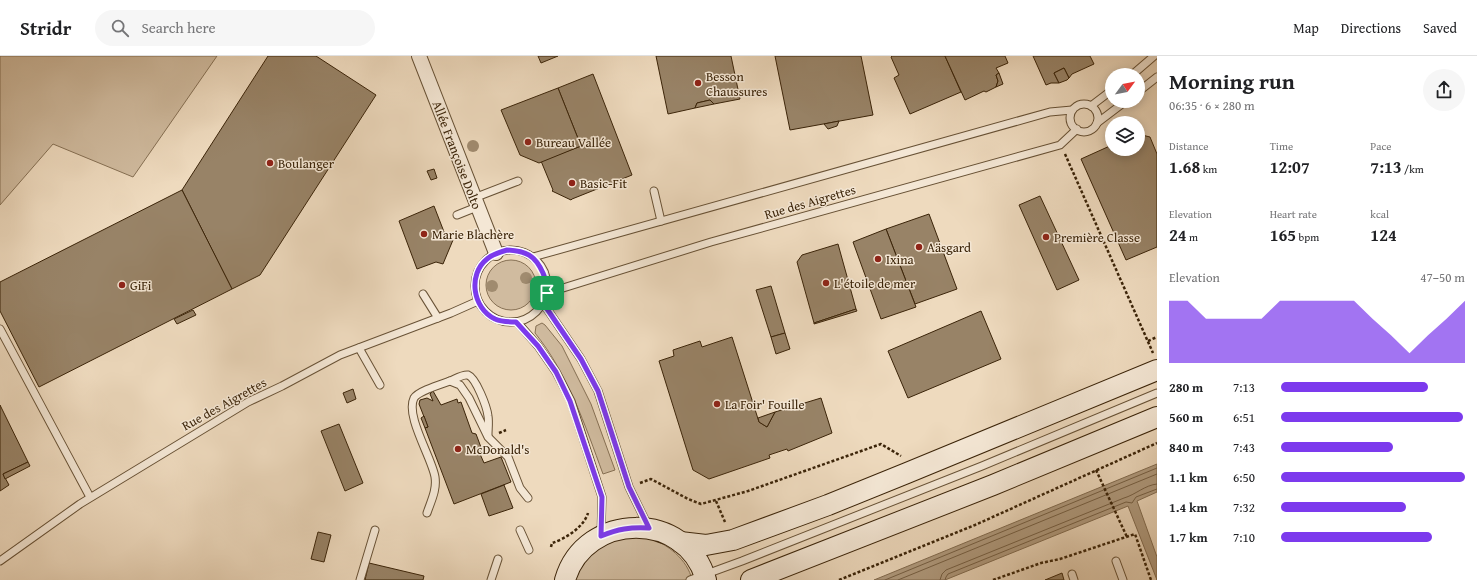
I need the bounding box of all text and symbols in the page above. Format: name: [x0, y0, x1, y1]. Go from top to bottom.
search box: [95, 10, 375, 46]
text: Stridr: [20, 14, 71, 42]
icon: search: [109, 17, 131, 39]
text: Search here: [141, 17, 215, 38]
text: Map: [1293, 18, 1319, 38]
text: Directions: [1341, 18, 1401, 38]
text: Saved: [1423, 18, 1457, 38]
text: Morning run: [1169, 65, 1295, 97]
place label: Besson Chaussures: [706, 67, 767, 101]
north arrow: [1105, 68, 1145, 108]
map controls: [1105, 68, 1145, 156]
button: share: [1423, 69, 1465, 111]
marker: Besson Chaussures: [693, 78, 703, 88]
text: 06:35 · 6 × 280 m: [1169, 96, 1255, 115]
street label: Allée Françoise Dolto: [428, 98, 487, 212]
button: layers: [1105, 116, 1145, 156]
place label: Bureau Vallée: [536, 133, 611, 152]
marker: Bureau Vallée: [523, 137, 533, 147]
text: Distance: [1169, 138, 1208, 154]
text: Time: [1270, 138, 1293, 154]
text: Pace: [1370, 138, 1391, 154]
place label: Boulanger: [278, 154, 335, 173]
text: 1.68: [1169, 154, 1200, 179]
text: 12:07: [1270, 154, 1310, 179]
text: 7:13: [1370, 154, 1402, 179]
marker: Boulanger: [265, 158, 275, 168]
text: km: [1200, 161, 1217, 177]
text: /km: [1402, 161, 1424, 177]
place label: Basic-Fit: [580, 174, 628, 193]
marker: Basic-Fit: [567, 178, 577, 188]
street label: Rue des Aigrettes: [762, 180, 858, 224]
text: Elevation: [1169, 206, 1212, 222]
text: Heart rate: [1270, 206, 1317, 222]
text: kcal: [1370, 206, 1389, 222]
text: 24: [1169, 222, 1187, 247]
text: 165: [1270, 222, 1296, 247]
text: 124: [1370, 222, 1397, 247]
place label: Marie Blachère: [432, 225, 514, 244]
place label: Première Classe: [1054, 228, 1140, 247]
marker: Marie Blachère: [419, 229, 429, 239]
text: m: [1187, 229, 1198, 245]
text: bpm: [1296, 229, 1319, 245]
marker: Première Classe: [1041, 232, 1051, 242]
place label: Aäsgard: [927, 238, 971, 257]
marker: Aäsgard: [914, 242, 924, 252]
place label: Ixina: [886, 250, 915, 269]
marker: Ixina: [873, 254, 883, 264]
text: Elevation: [1169, 268, 1220, 287]
text: 47–50 m: [1420, 268, 1465, 287]
place label: L'étoile de mer: [834, 274, 916, 293]
place label: GiFi: [130, 276, 152, 295]
pin: [530, 276, 564, 310]
marker: L'étoile de mer: [821, 278, 831, 288]
marker: GiFi: [117, 280, 127, 290]
icon: arrive: [536, 282, 558, 304]
street label: Rue des Aigrettes: [178, 373, 270, 435]
text: 280 m: [1169, 378, 1203, 397]
text: 7:13: [1233, 378, 1255, 397]
place label: La Foir' Fouille: [725, 395, 805, 414]
marker: La Foir' Fouille: [712, 399, 722, 409]
text: 560 m: [1169, 408, 1203, 427]
text: 6:51: [1233, 408, 1255, 427]
text: 840 m: [1169, 438, 1203, 457]
text: 7:43: [1233, 438, 1255, 457]
place label: McDonald's: [466, 440, 530, 459]
marker: McDonald's: [453, 444, 463, 454]
text: 1.1 km: [1169, 468, 1208, 487]
text: 6:50: [1233, 468, 1255, 487]
text: 1.4 km: [1169, 498, 1208, 517]
text: 7:32: [1233, 498, 1255, 517]
text: 1.7 km: [1169, 528, 1208, 547]
text: 7:10: [1233, 528, 1255, 547]

